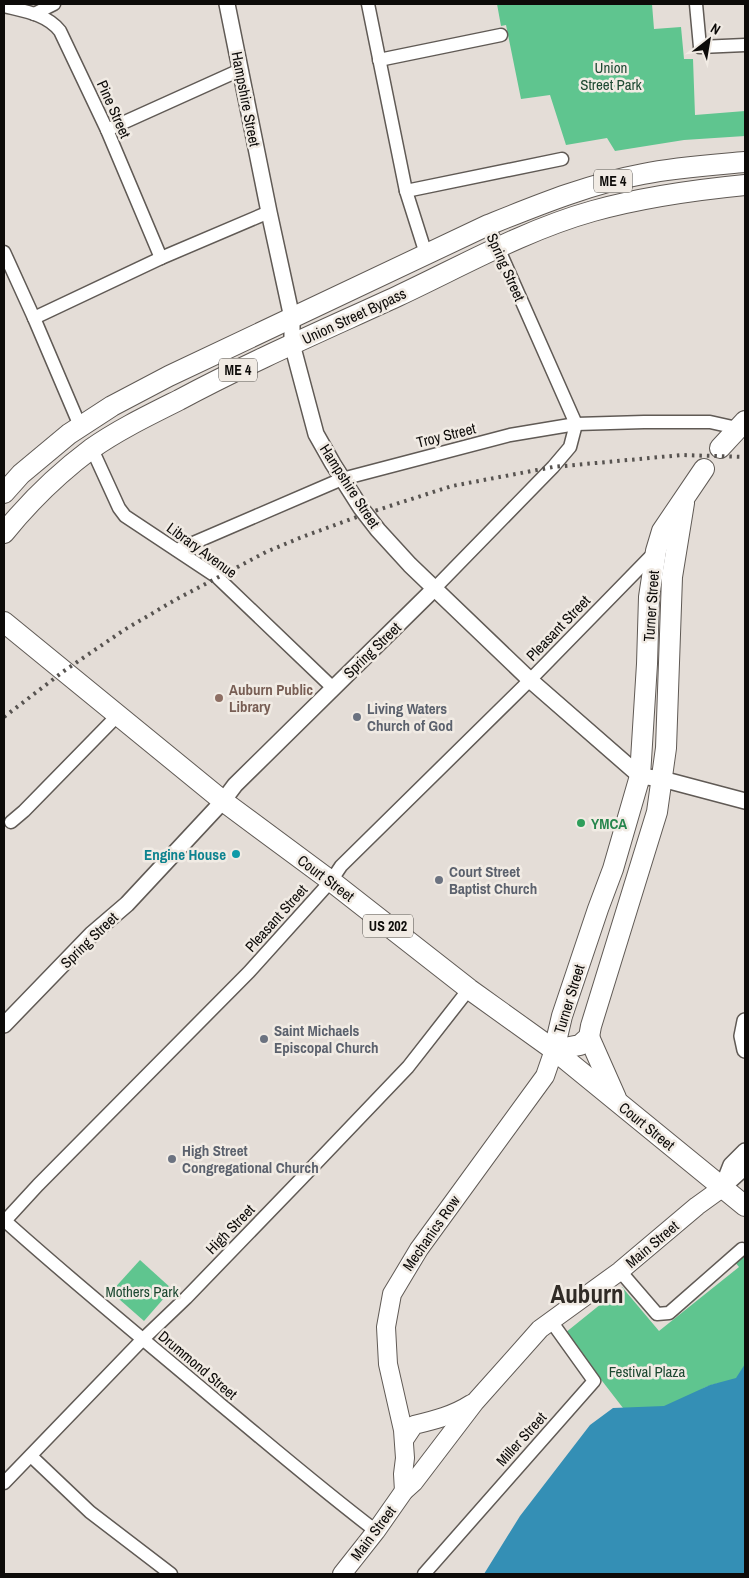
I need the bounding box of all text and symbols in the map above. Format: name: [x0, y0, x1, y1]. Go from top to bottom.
north arrow: [684, 15, 734, 65]
text: N: [708, 19, 724, 39]
street label: Hampshire Street: [226, 50, 266, 149]
park label: Union Street Park: [580, 57, 643, 95]
street label: Pine Street: [92, 77, 136, 142]
road number: ME 4: [594, 170, 632, 192]
street label: Spring Street: [482, 230, 531, 305]
street label: Union Street Bypass: [298, 283, 410, 349]
road number: ME 4: [219, 358, 257, 382]
street label: Troy Street: [414, 417, 478, 452]
street label: Hampshire Street: [315, 440, 385, 533]
street label: Library Avenue: [162, 517, 242, 583]
street label: Turner Street: [638, 569, 664, 642]
street label: Pleasant Street: [521, 590, 595, 666]
street label: Spring Street: [339, 617, 406, 683]
place label: Auburn Public Library: [229, 679, 313, 717]
marker: Auburn Public Library: [213, 692, 225, 704]
place label: Living Waters Church of God: [367, 698, 453, 736]
marker: Living Waters Church of God: [351, 711, 363, 723]
place label: YMCA: [591, 813, 627, 834]
marker: YMCA: [575, 817, 587, 829]
place label: Engine House: [144, 844, 226, 865]
marker: Engine House: [230, 848, 242, 860]
street label: Court Street: [293, 850, 359, 907]
place label: Court Street Baptist Church: [449, 861, 537, 899]
marker: Court Street Baptist Church: [433, 874, 445, 886]
street label: Pleasant Street: [240, 879, 312, 956]
street label: Spring Street: [56, 907, 123, 973]
road number: US 202: [363, 914, 413, 938]
street label: Turner Street: [549, 961, 590, 1036]
place label: Saint Michaels Episcopal Church: [274, 1020, 379, 1058]
marker: Saint Michaels Episcopal Church: [258, 1033, 270, 1045]
street label: Court Street: [615, 1097, 680, 1155]
place label: High Street Congregational Church: [182, 1140, 319, 1178]
marker: High Street Congregational Church: [166, 1153, 178, 1165]
street label: Mechanics Row: [397, 1191, 465, 1275]
street label: High Street: [201, 1199, 260, 1259]
street label: Main Street: [621, 1215, 684, 1272]
district label: Auburn: [551, 1277, 623, 1311]
park label: Mothers Park: [105, 1281, 179, 1302]
street label: Drummond Street: [154, 1326, 242, 1405]
park label: Festival Plaza: [609, 1361, 685, 1382]
street label: Miller Street: [491, 1407, 551, 1471]
street label: Main Street: [345, 1501, 401, 1565]

